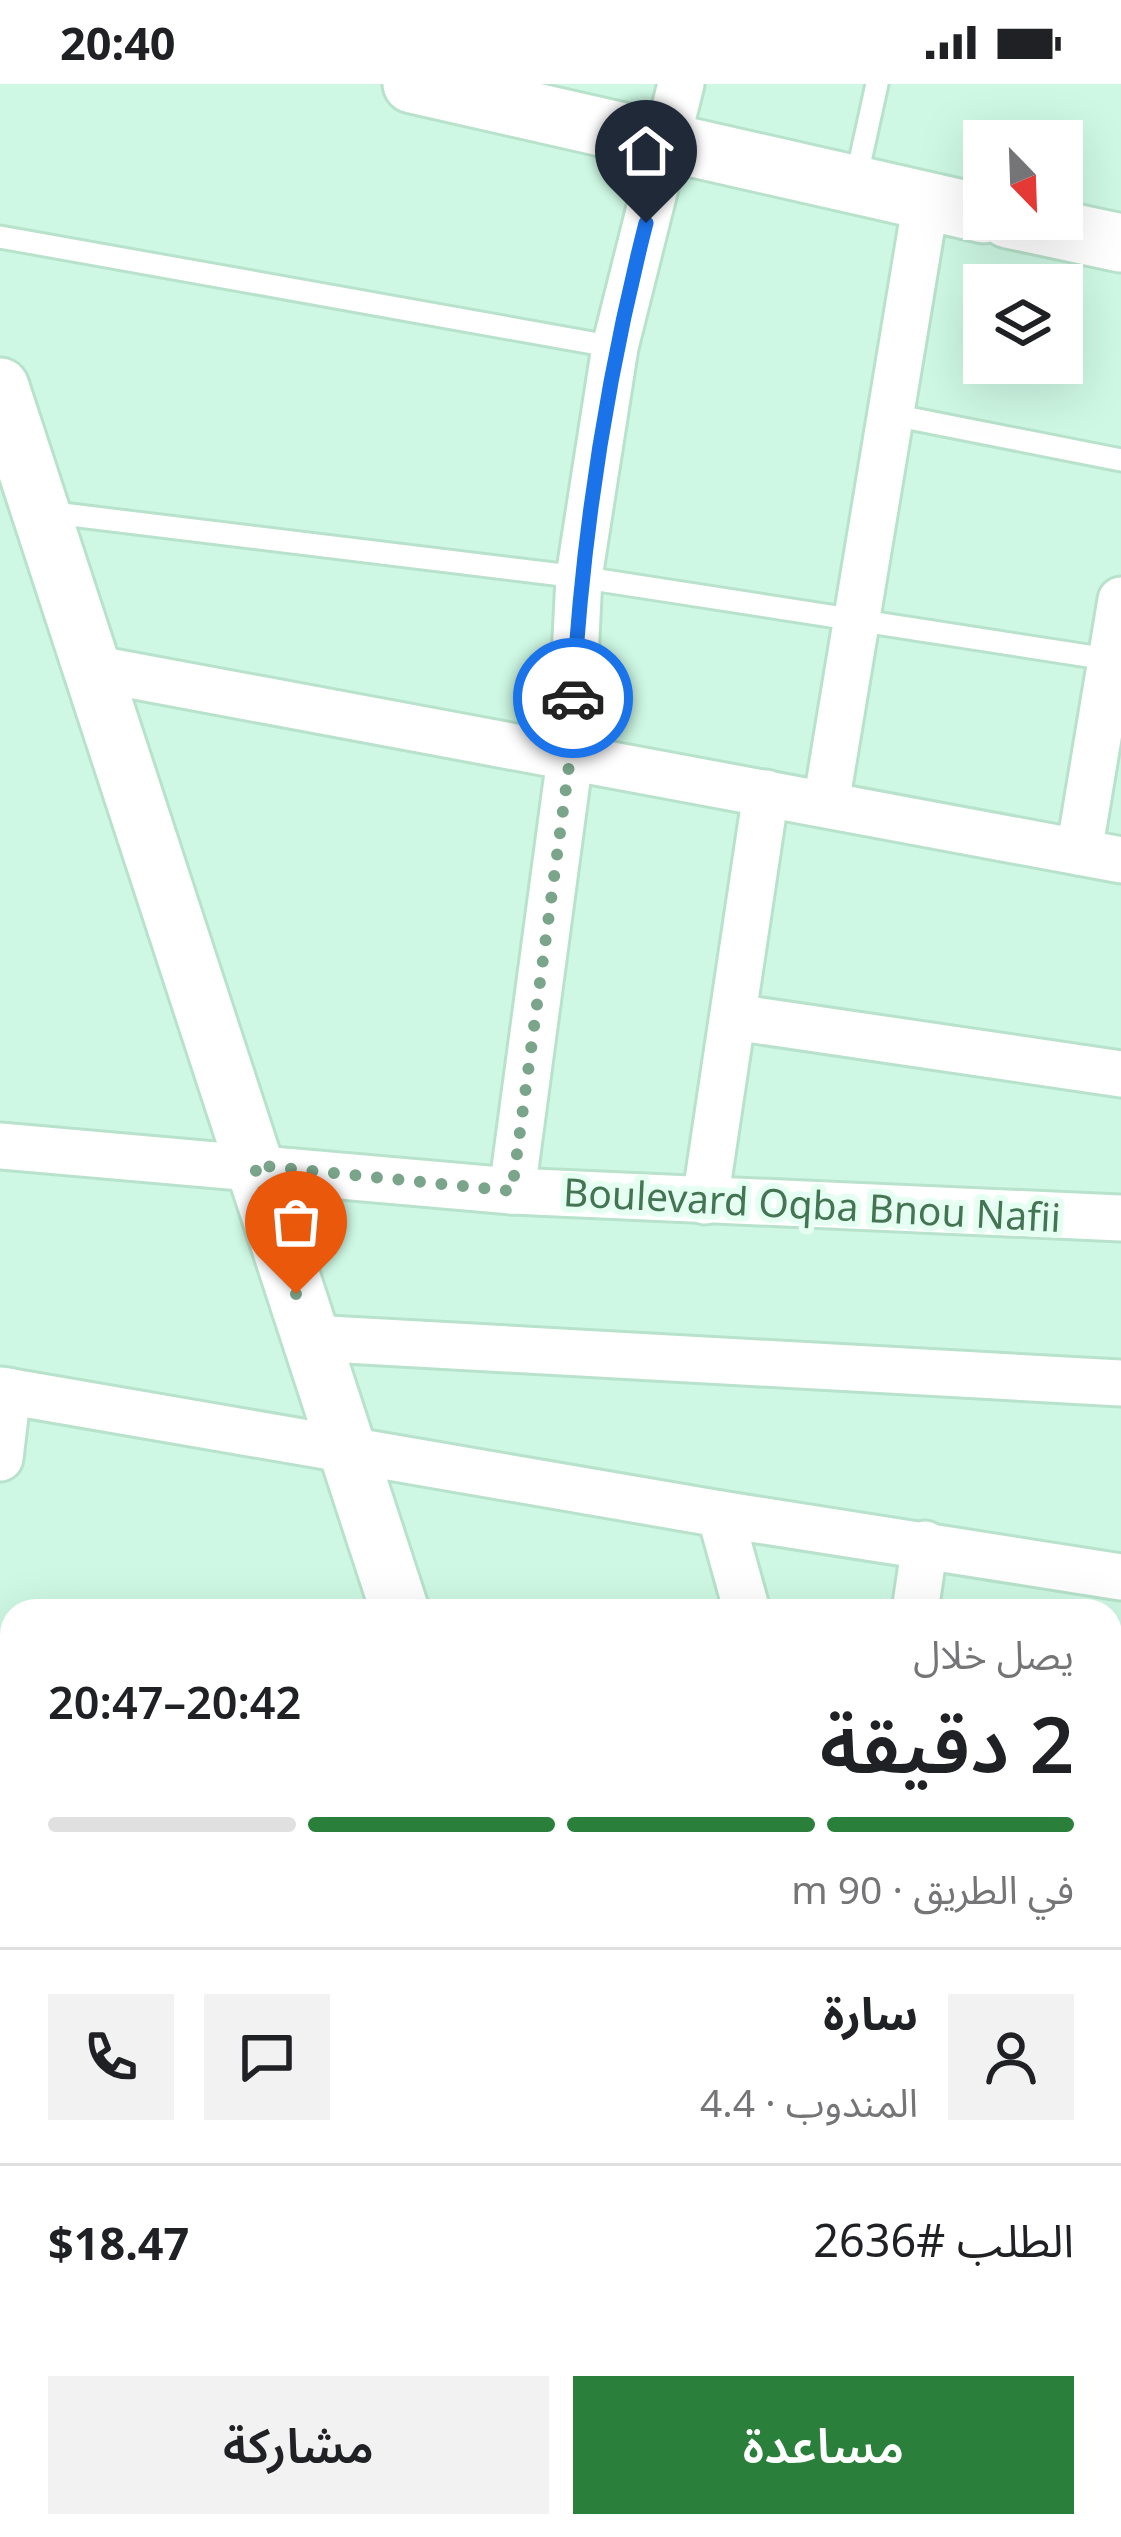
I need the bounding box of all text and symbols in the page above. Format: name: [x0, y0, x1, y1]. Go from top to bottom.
text: 20:40: [60, 12, 176, 73]
pin: [595, 100, 697, 223]
icon: home: [613, 118, 679, 184]
north arrow: [963, 120, 1083, 240]
map controls: [963, 120, 1083, 384]
button: layers: [963, 264, 1083, 384]
courier: [513, 638, 633, 758]
icon: car: [540, 665, 606, 731]
street label: Boulevard Oqba Bnou Nafii: [562, 1164, 1062, 1243]
pin: [245, 1171, 347, 1294]
icon: bag: [263, 1189, 329, 1255]
text: يصل خلال: [913, 1627, 1074, 1680]
text: 20:42–20:47: [48, 1671, 301, 1732]
text: 2 دقيقة: [820, 1690, 1074, 1796]
text: في الطريق · 90 m: [791, 1862, 1074, 1915]
text: سارة: [823, 1982, 918, 2043]
button: phone: [48, 1994, 174, 2120]
button: chat: [204, 1994, 330, 2120]
button: person: [948, 1994, 1074, 2120]
text: المندوب · 4.4: [700, 2075, 918, 2128]
text: الطلب #2636: [813, 2209, 1074, 2270]
text: $18.47: [48, 2212, 189, 2273]
button: مشاركة: [48, 2376, 549, 2514]
button: مساعدة: [573, 2376, 1074, 2514]

